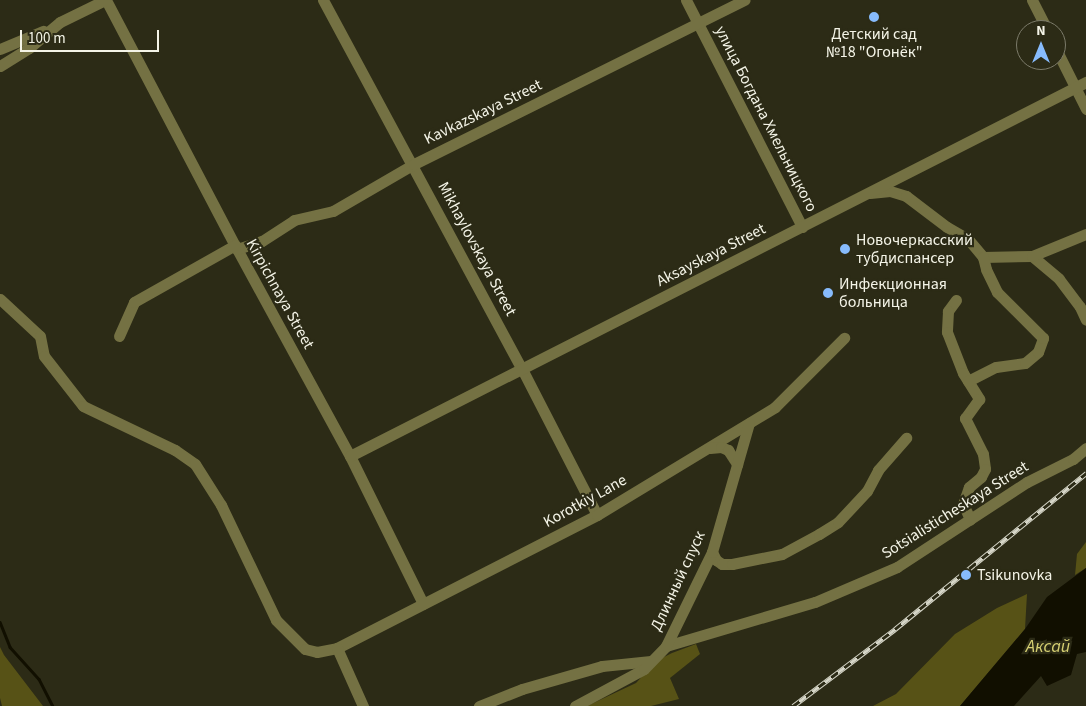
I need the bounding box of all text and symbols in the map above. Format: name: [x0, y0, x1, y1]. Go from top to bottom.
marker: Детский сад №18 "Огонёк": [868, 11, 880, 23]
scale bar: [22, 20, 161, 52]
north arrow: [1016, 20, 1066, 70]
text: N: [1036, 21, 1046, 41]
street label: улица Богдана Хмельницкого: [711, 23, 821, 215]
place label: Детский сад №18 "Огонёк": [825, 24, 923, 62]
text: 100 m: [28, 28, 66, 49]
street label: Kavkazskaya Street: [421, 75, 545, 149]
street label: Mikhaylovskaya Street: [434, 179, 520, 319]
street label: Aksayskaya Street: [653, 219, 769, 291]
place label: Новочеркасский тубдиспансер: [856, 230, 973, 268]
street label: Kirpichnaya Street: [242, 236, 318, 352]
marker: Новочеркасский тубдиспансер: [838, 242, 852, 256]
place label: Инфекционная больница: [839, 274, 947, 312]
marker: Инфекционная больница: [821, 286, 835, 300]
street label: Sotsialisticheskaya Street: [878, 457, 1032, 563]
street label: Korotkiy Lane: [540, 470, 630, 532]
street label: Длинный спуск: [646, 528, 710, 634]
place label: Tsikunovka: [977, 565, 1052, 585]
marker: Tsikunovka: [959, 568, 973, 582]
water label: Аксай: [1026, 636, 1070, 658]

